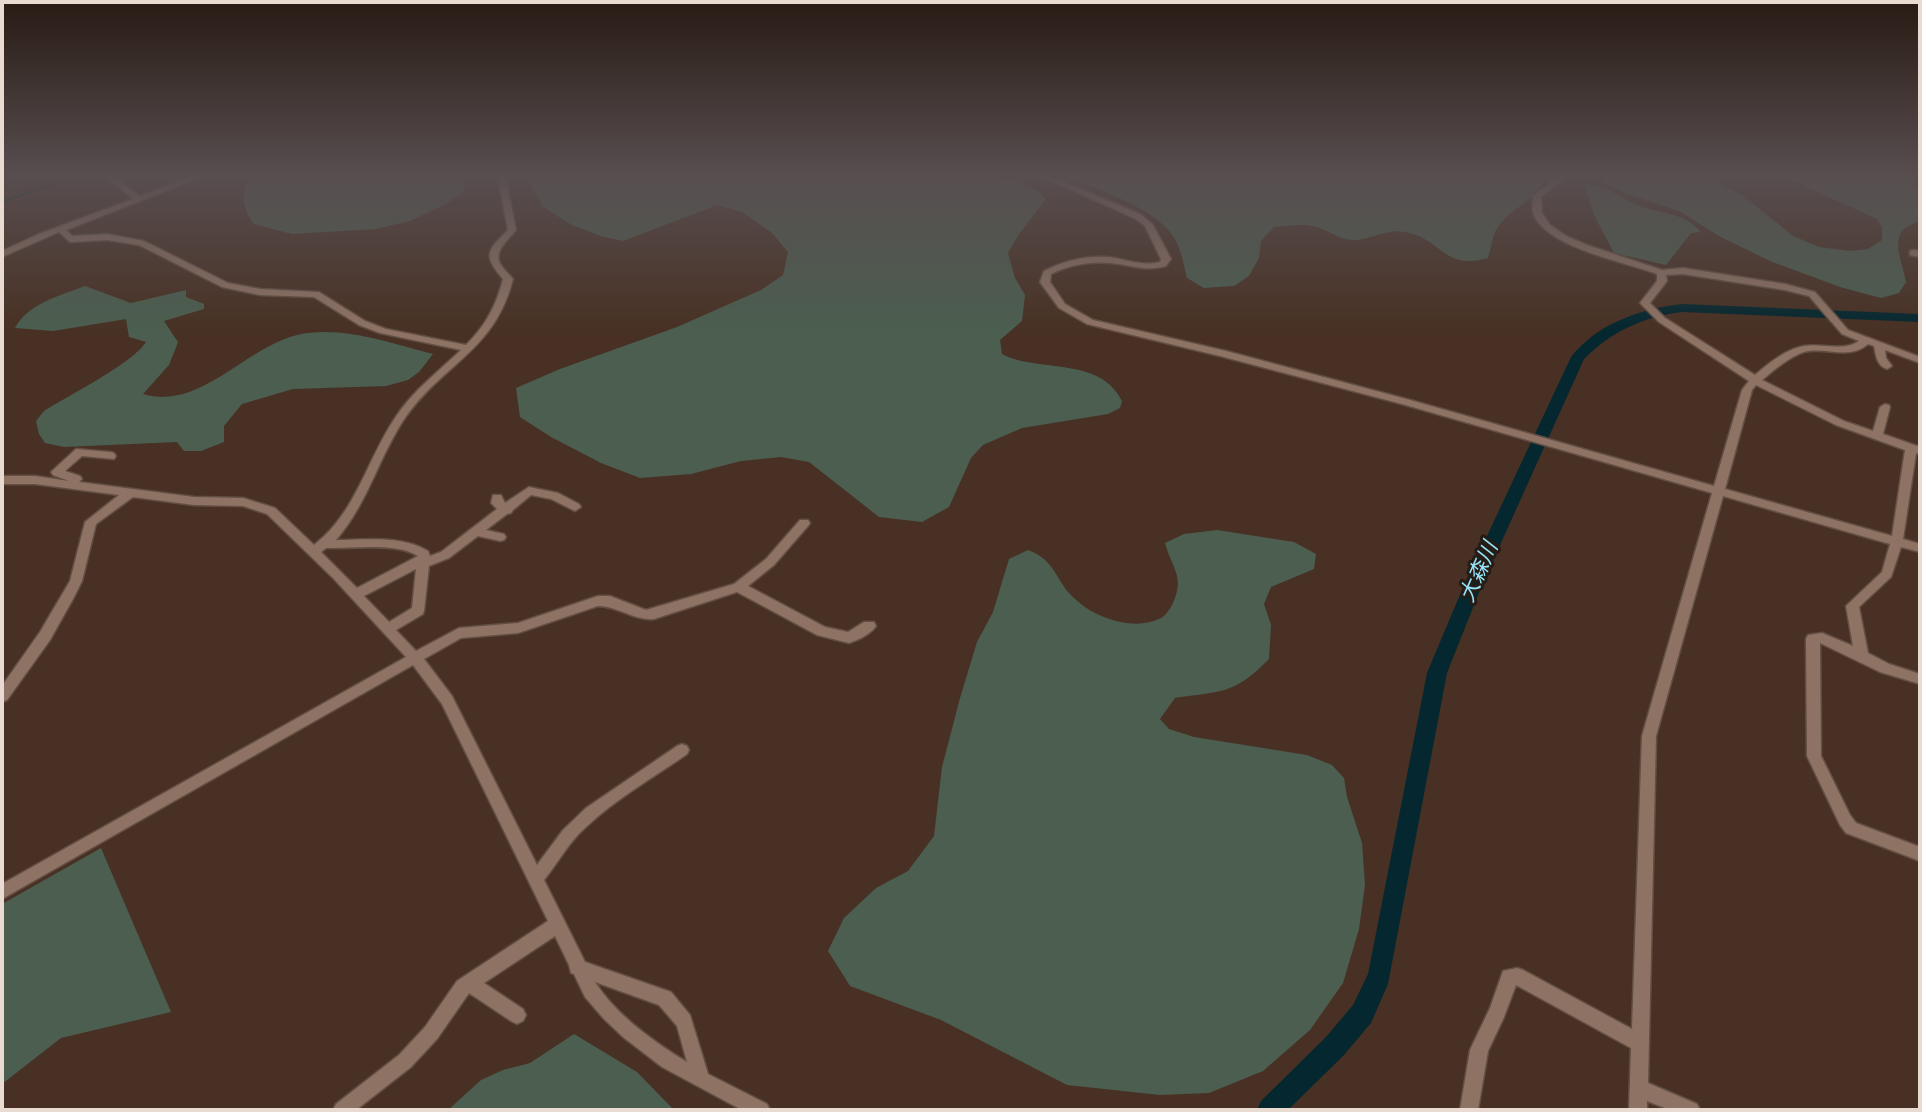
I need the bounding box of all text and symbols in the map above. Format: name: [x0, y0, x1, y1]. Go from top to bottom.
water label: 大森川: [1455, 538, 1503, 606]

